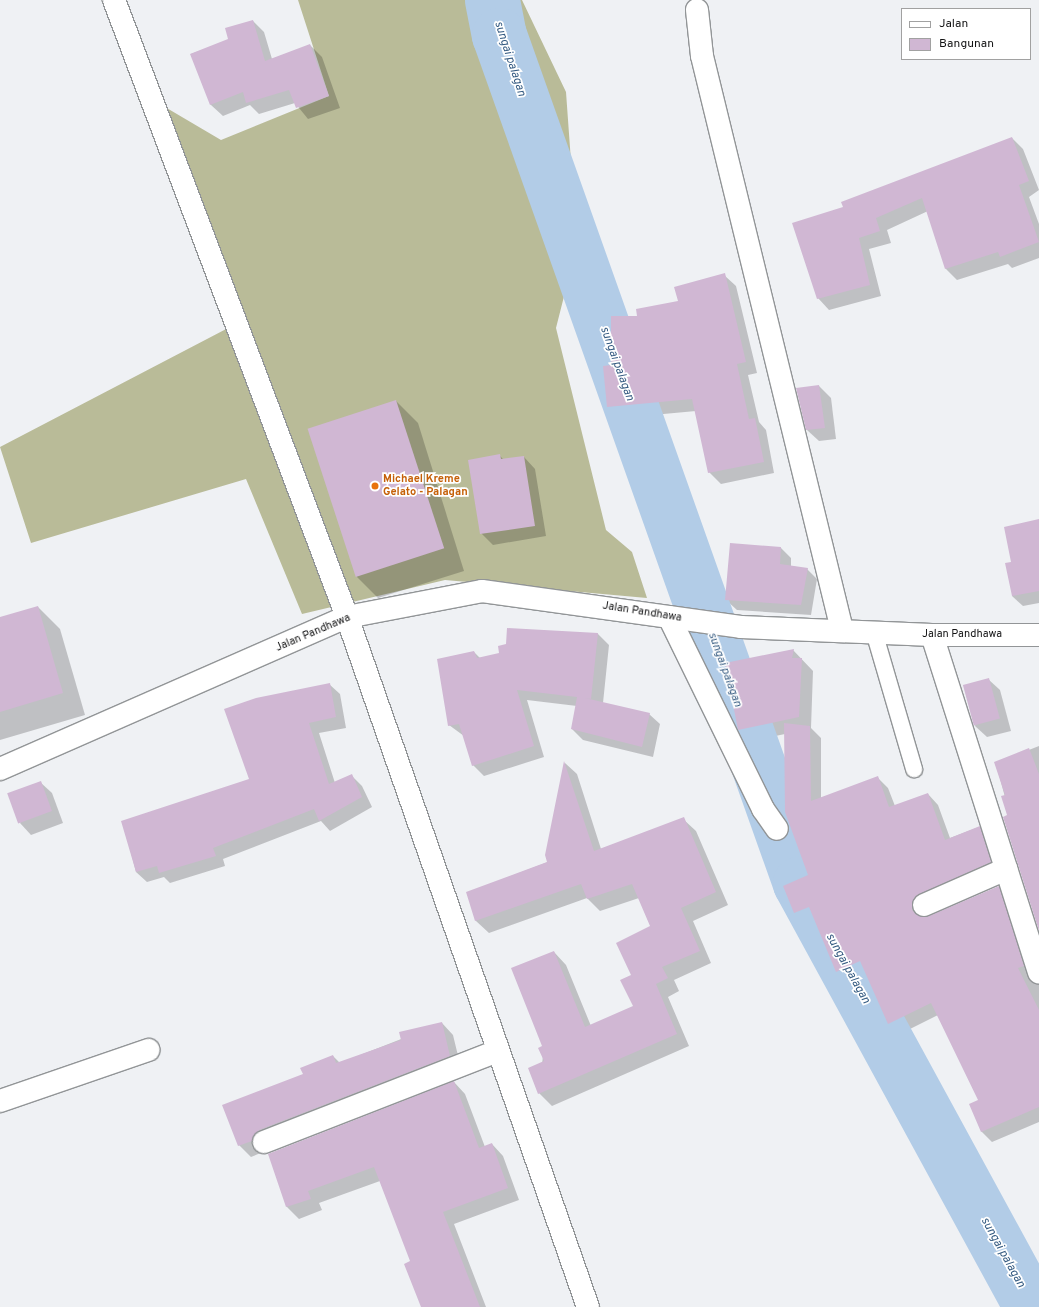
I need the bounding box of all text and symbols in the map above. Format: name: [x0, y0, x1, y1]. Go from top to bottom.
legend: [901, 8, 1031, 60]
text: Jalan: [939, 16, 968, 32]
water label: sungai palagan: [490, 20, 528, 98]
text: Bangunan: [939, 36, 994, 52]
water label: sungai palagan: [596, 325, 636, 403]
place label: Michael Kreme Gelato - Palagan: [383, 473, 468, 499]
marker: Michael Kreme Gelato - Palagan: [370, 481, 380, 491]
street label: Jalan Pandhawa: [601, 599, 683, 625]
street label: Jalan Pandhawa: [274, 611, 352, 655]
street label: Jalan Pandhawa: [922, 627, 1002, 641]
water label: sungai palagan: [704, 631, 744, 709]
water label: sungai palagan: [822, 931, 872, 1007]
water label: sungai palagan: [977, 1215, 1027, 1291]

